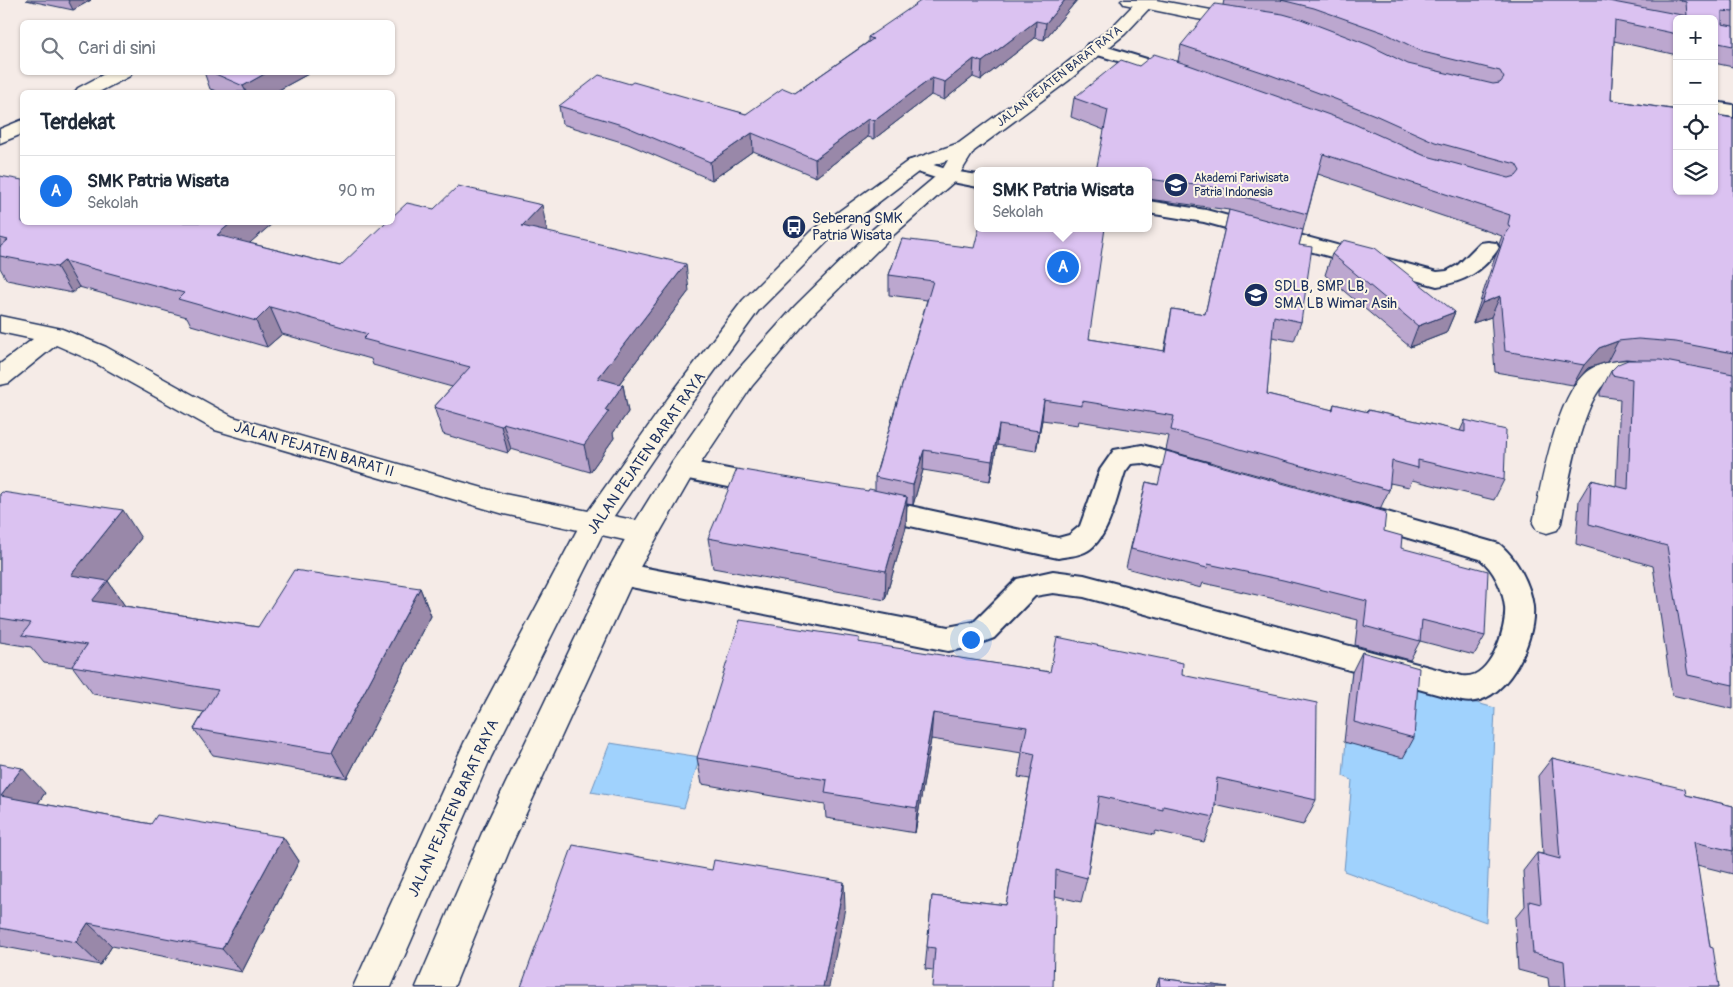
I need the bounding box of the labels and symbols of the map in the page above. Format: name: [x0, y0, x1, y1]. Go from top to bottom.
street label: JALAN PEJATEN BARAT RAYA: [994, 23, 1125, 130]
place label: Akademi Pariwisata Patria Indonesia: [1194, 171, 1289, 200]
school or university icon: Akademi Pariwisata Patria Indonesia: [1163, 172, 1189, 198]
place label: Seberang SMK Patria Wisata: [812, 209, 903, 245]
bus stop icon: Seberang SMK Patria Wisata: [781, 214, 807, 240]
pin: A: [1047, 248, 1079, 286]
place label: SDLB, SMP LB, SMA LB Wimar Asih: [1274, 277, 1397, 313]
school or university icon: SDLB, SMP LB, SMA LB Wimar Asih: [1243, 282, 1269, 308]
street label: JALAN PEJATEN BARAT RAYA: [583, 368, 710, 538]
street label: JALAN PEJATEN BARAT II: [232, 418, 396, 481]
your location: [958, 627, 984, 653]
street label: JALAN PEJATEN BARAT RAYA: [404, 716, 503, 900]

